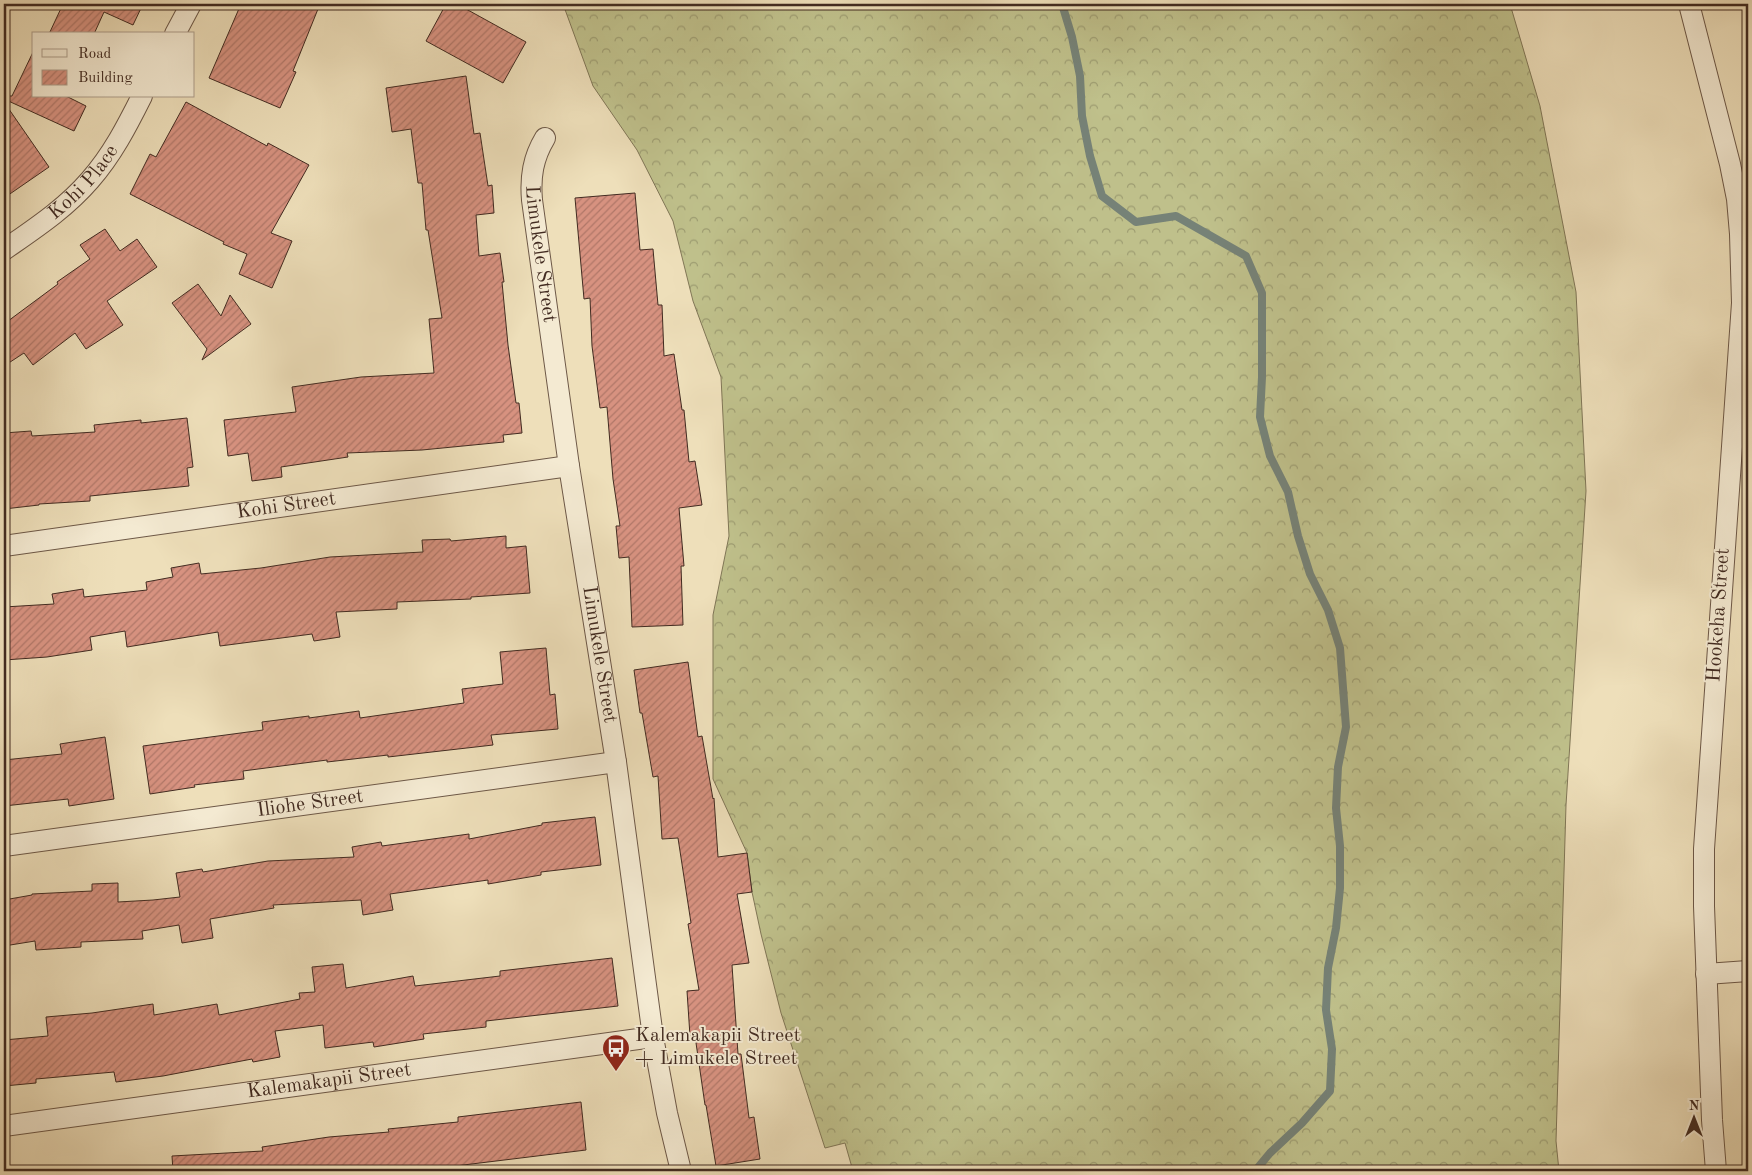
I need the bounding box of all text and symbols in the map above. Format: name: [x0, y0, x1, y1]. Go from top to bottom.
legend: [32, 32, 195, 98]
text: Road: [78, 47, 112, 62]
text: Building: [78, 71, 133, 86]
street label: Kohi Place: [45, 142, 123, 224]
street label: Limukele Street: [521, 185, 559, 324]
street label: Kohi Street: [235, 489, 337, 523]
street label: Hookeha Street: [1704, 547, 1734, 683]
street label: Limukele Street: [578, 585, 620, 724]
street label: Iliohe Street: [256, 787, 365, 821]
place label: Kalemakapii Street + Limukele Street: [635, 1026, 800, 1069]
bus stop icon: Kalemakapii Street + Limukele Street: [601, 1033, 631, 1072]
street label: Kalemakapii Street: [246, 1060, 412, 1103]
north arrow: [1670, 1092, 1720, 1142]
text: N: [1689, 1099, 1700, 1113]

